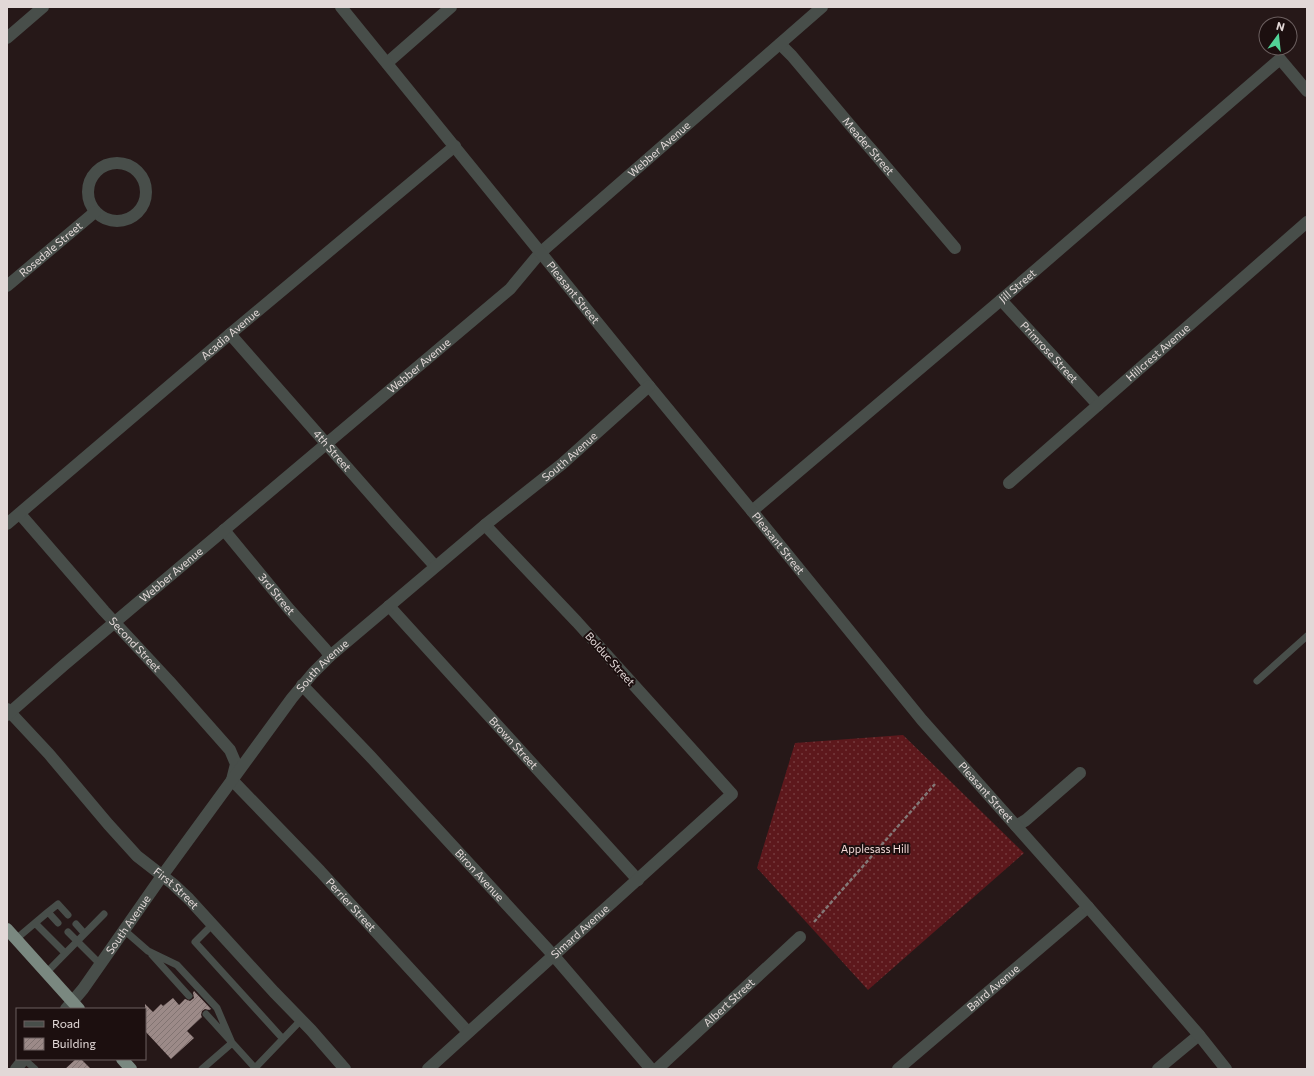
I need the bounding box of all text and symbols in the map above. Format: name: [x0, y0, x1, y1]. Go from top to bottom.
north arrow: [1258, 16, 1298, 56]
text: N: [1275, 19, 1286, 33]
street label: Meader Street: [840, 114, 897, 178]
street label: Webber Avenue: [625, 118, 693, 179]
street label: Rosedale Street: [16, 218, 85, 279]
street label: Pleasant Street: [544, 259, 603, 326]
street label: Jill Street: [996, 266, 1039, 306]
street label: Acadia Avenue: [198, 305, 262, 362]
street label: Primrose Street: [1018, 319, 1081, 385]
street label: Hillcrest Avenue: [1123, 321, 1192, 384]
street label: Webber Avenue: [384, 335, 453, 396]
street label: 4th Street: [311, 427, 355, 474]
street label: South Avenue: [539, 429, 600, 484]
street label: Pleasant Street: [750, 509, 808, 577]
street label: Webber Avenue: [137, 544, 205, 604]
street label: 3rd Street: [256, 570, 298, 618]
street label: Second Street: [107, 614, 164, 675]
street label: Bolduc Street: [583, 629, 638, 688]
street label: South Avenue: [293, 636, 351, 694]
street label: Brown Street: [487, 714, 541, 772]
street label: Pleasant Street: [956, 759, 1017, 825]
park label: Applesass Hill: [841, 842, 909, 855]
street label: Biron Avenue: [453, 846, 507, 903]
street label: First Street: [151, 864, 202, 912]
street label: Perrier Street: [324, 875, 379, 934]
street label: South Avenue: [103, 892, 153, 956]
street label: Simard Avenue: [548, 901, 612, 961]
street label: Baird Avenue: [964, 961, 1022, 1014]
street label: Albert Street: [700, 975, 757, 1029]
legend: [16, 1008, 146, 1060]
text: Road: [52, 1016, 80, 1030]
text: Building: [52, 1036, 96, 1050]

